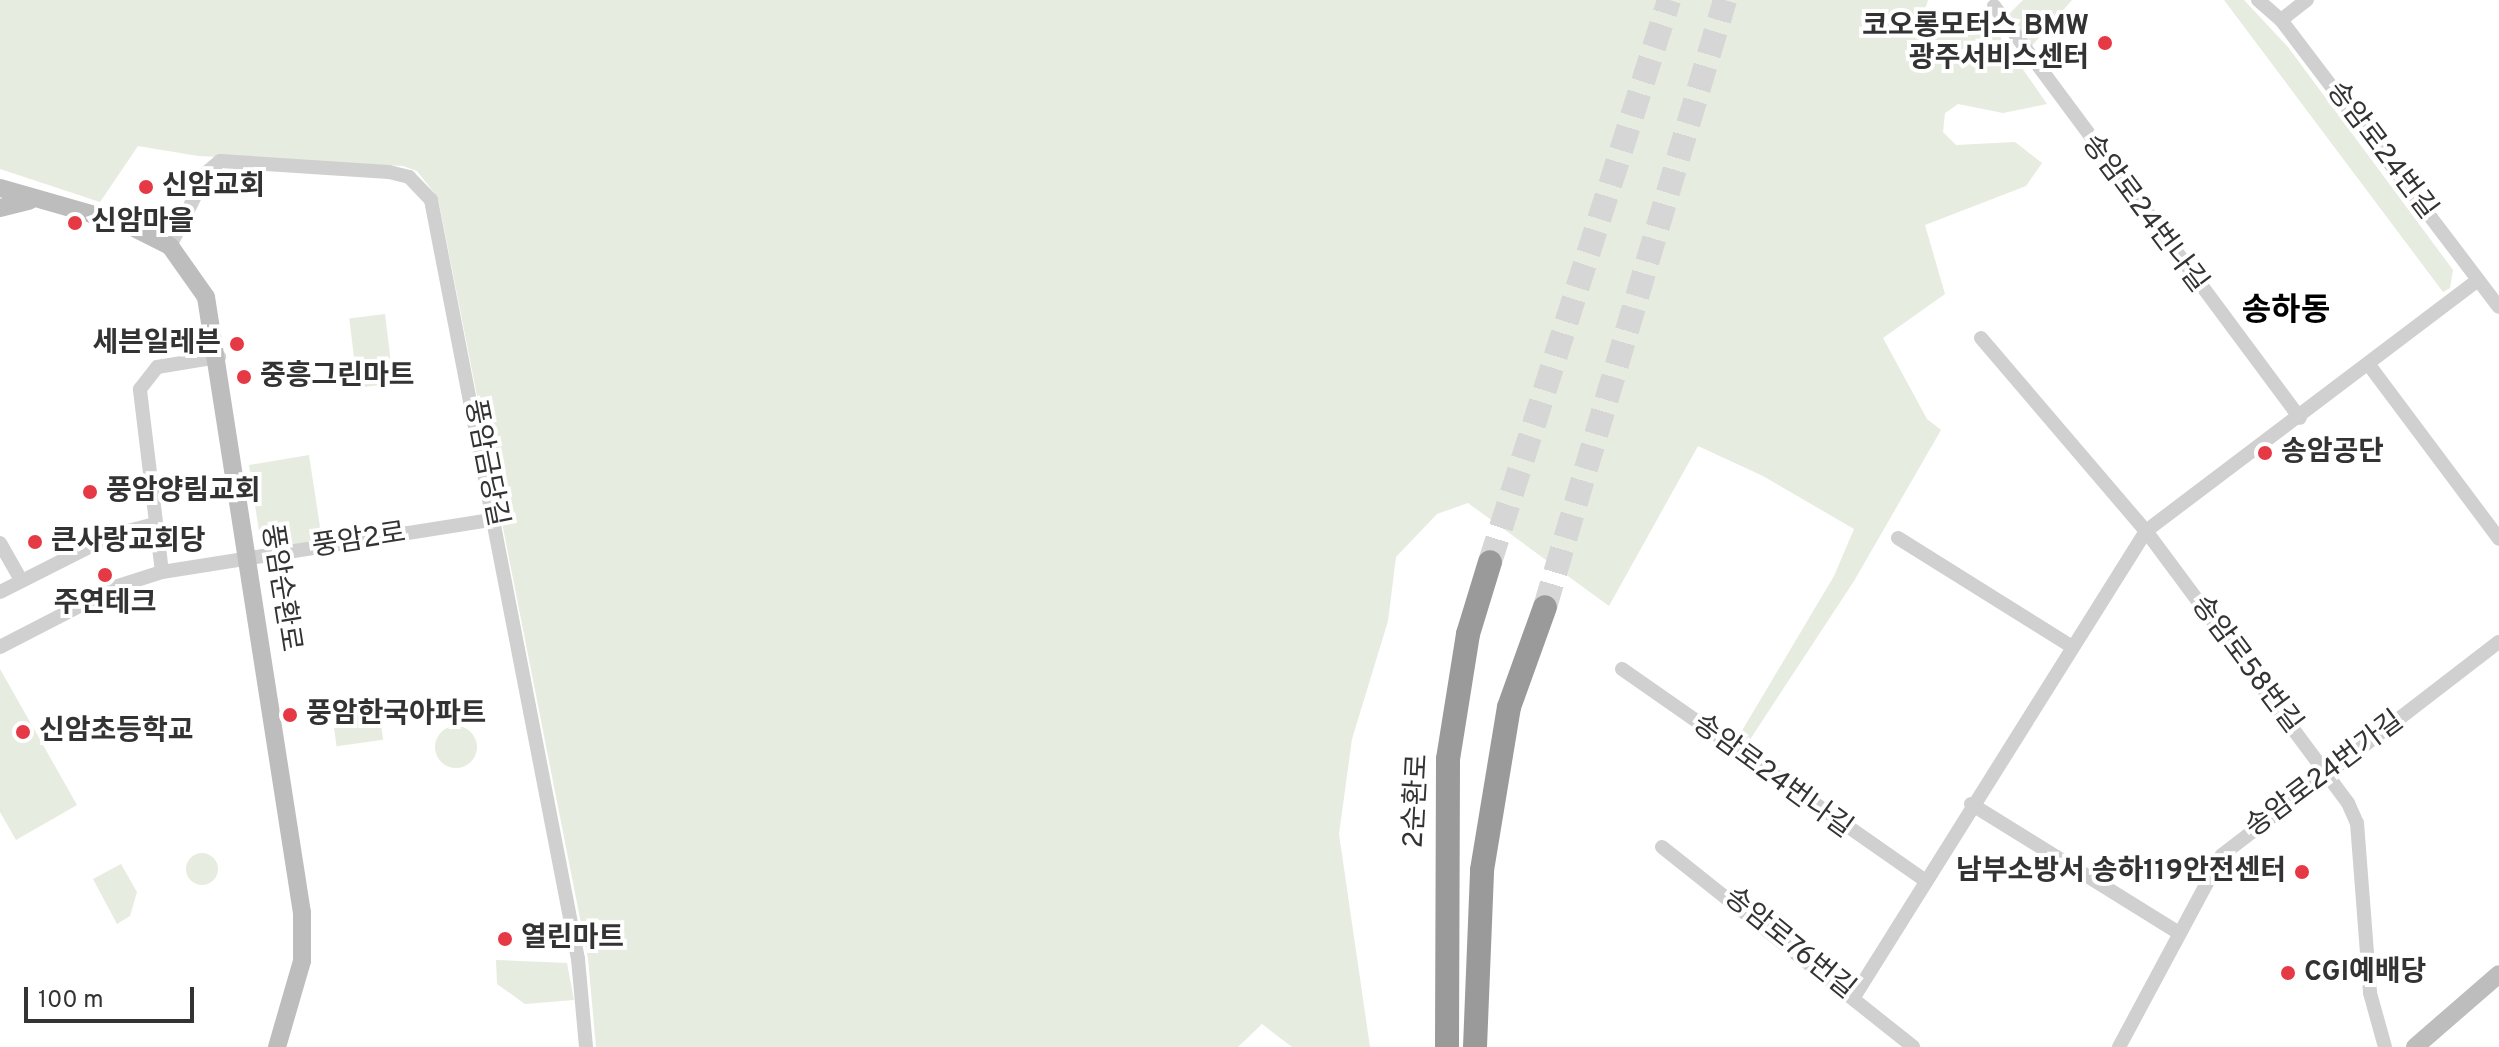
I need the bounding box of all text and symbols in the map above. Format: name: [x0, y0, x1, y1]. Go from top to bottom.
place label: 코오롱모터스 BMW 광주서비스센터: [1862, 10, 2089, 76]
marker: 코오롱모터스 BMW 광주서비스센터: [2096, 34, 2114, 52]
street label: 송암로24번길: [2319, 76, 2443, 226]
street label: 송암로24번나길: [2074, 128, 2214, 300]
place label: 신암교회: [162, 170, 265, 204]
marker: 신암교회: [137, 178, 155, 196]
place label: 신암마을: [91, 206, 194, 240]
marker: 신암마을: [66, 214, 84, 232]
district label: 송하동: [2242, 293, 2330, 331]
place label: 세븐일레븐: [92, 327, 221, 361]
marker: 세븐일레븐: [228, 335, 246, 353]
place label: 중흥그린마트: [260, 360, 415, 394]
marker: 중흥그린마트: [235, 368, 253, 386]
street label: 풍암금당길: [456, 397, 514, 529]
place label: 송암공단: [2281, 436, 2384, 470]
marker: 송암공단: [2256, 444, 2274, 462]
place label: 풍암양림교회: [106, 475, 261, 509]
marker: 풍암양림교회: [81, 483, 99, 501]
street label: 풍암2로: [310, 517, 408, 565]
street label: 풍암순환로: [253, 522, 307, 654]
place label: 큰사랑교회당: [51, 525, 206, 559]
marker: 큰사랑교회당: [26, 533, 44, 551]
marker: 주연테크: [96, 566, 114, 584]
place label: 주연테크: [53, 587, 157, 621]
street label: 송암로58번길: [2183, 590, 2309, 740]
place label: 풍암한국아파트: [306, 698, 486, 732]
street label: 송암로24번가길: [2239, 705, 2411, 845]
marker: 풍암한국아파트: [281, 706, 299, 724]
street label: 송암로24번나길: [1686, 708, 1858, 846]
place label: 신암초등학교: [39, 715, 194, 749]
marker: 신암초등학교: [14, 723, 32, 741]
street label: 2순환로: [1398, 753, 1436, 849]
place label: 남부소방서 송하119안전센터: [1956, 855, 2286, 889]
marker: 남부소방서 송하119안전센터: [2293, 863, 2311, 881]
street label: 송암로76번길: [1717, 881, 1861, 1007]
place label: 열린마트: [521, 922, 624, 956]
marker: 열린마트: [496, 930, 514, 948]
place label: CGI예배당: [2304, 956, 2426, 990]
marker: CGI예배당: [2279, 964, 2297, 982]
scale bar: [28, 971, 198, 1021]
text: 100 m: [38, 986, 104, 1016]

